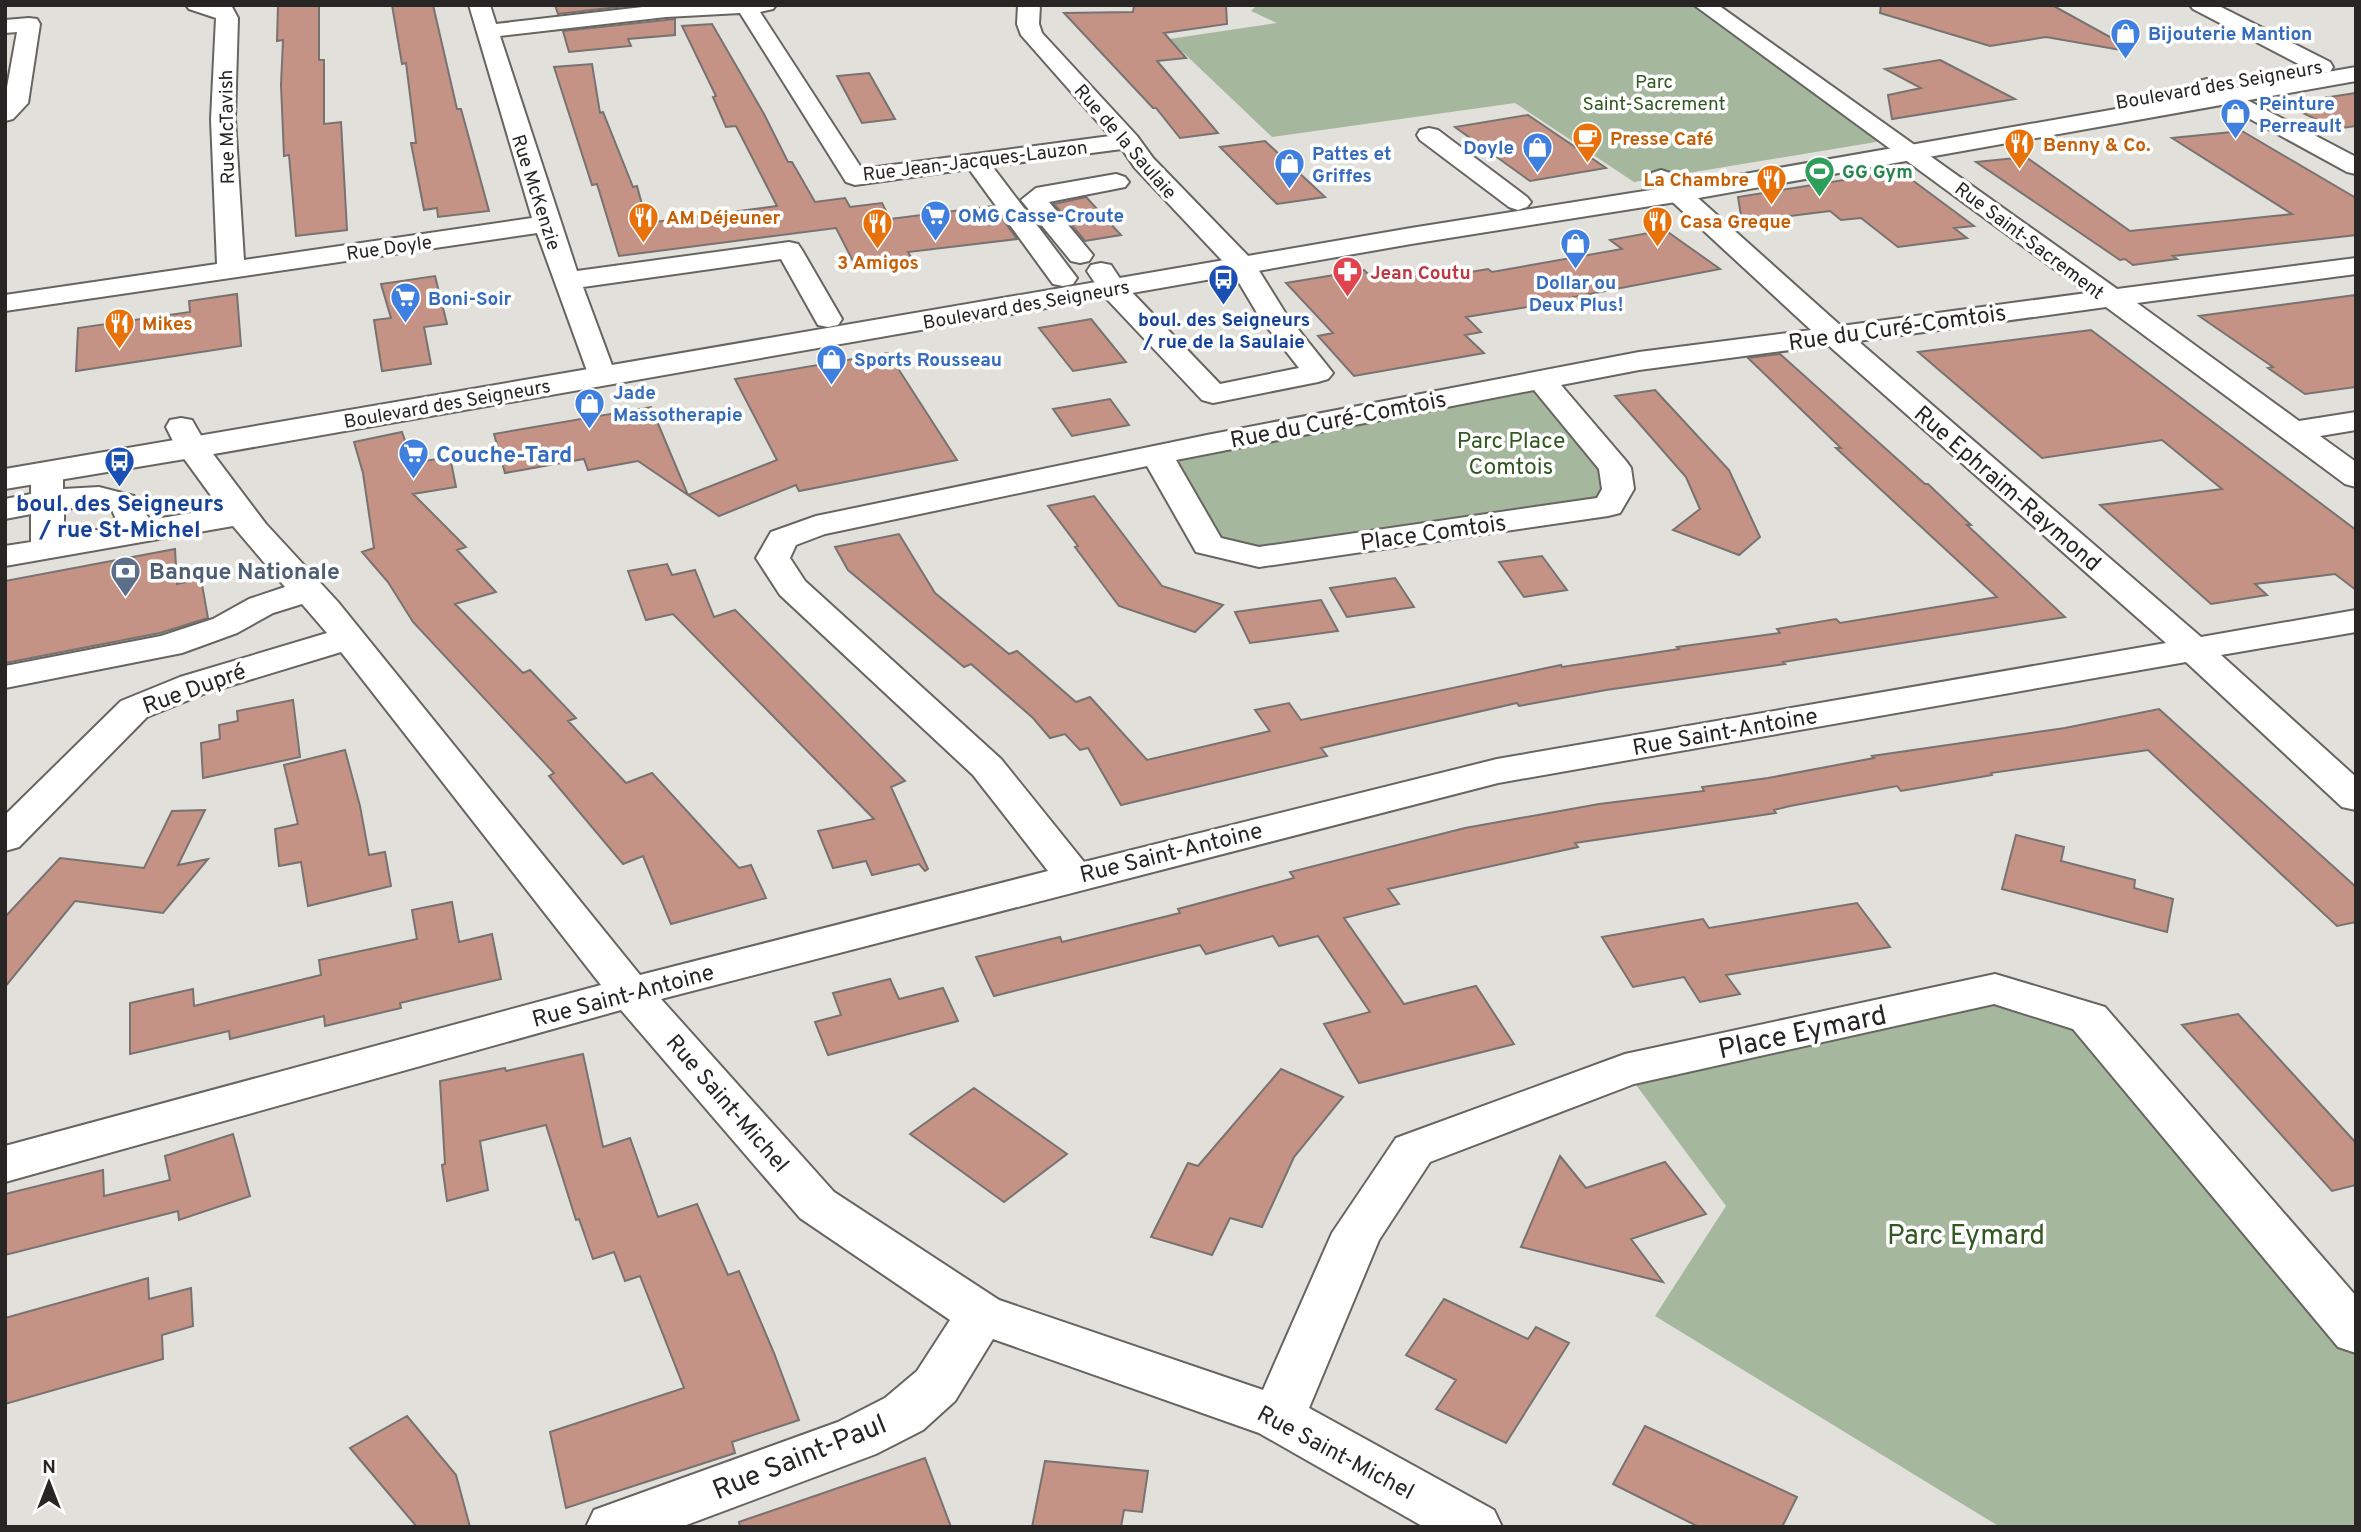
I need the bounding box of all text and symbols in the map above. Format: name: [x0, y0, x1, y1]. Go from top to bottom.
shop icon: Bijouterie Mantion: [2108, 16, 2142, 60]
place label: Bijouterie Mantion: [2148, 23, 2312, 47]
street label: Boulevard des Seigneurs: [2114, 56, 2325, 116]
street label: Rue McTavish: [215, 69, 241, 185]
park label: Parc Saint-Sacrement: [1582, 71, 1726, 117]
street label: Rue de la Saulaie: [1068, 80, 1181, 205]
place label: Peinture Perreault: [2259, 93, 2342, 139]
shop icon: Peinture Perreault: [2219, 97, 2253, 141]
cafe icon: Presse Café: [1570, 121, 1604, 165]
restaurant icon: Benny & Co.: [2003, 127, 2037, 171]
place label: Presse Café: [1610, 128, 1714, 152]
shop icon: Doyle: [1520, 130, 1554, 174]
street label: Rue McKenzie: [505, 132, 565, 254]
place label: Benny & Co.: [2043, 134, 2151, 158]
street label: Rue Jean-Jacques-Lauzon: [861, 136, 1089, 188]
place label: Doyle: [1463, 137, 1514, 161]
place label: Pattes et Griffes: [1312, 143, 1391, 189]
shop icon: Pattes et Griffes: [1272, 147, 1306, 191]
sports icon: GG Gym: [1802, 154, 1836, 198]
place label: GG Gym: [1842, 161, 1913, 185]
restaurant icon: La Chambre: [1755, 162, 1789, 206]
place label: La Chambre: [1643, 169, 1749, 193]
street label: Rue Saint-Sacrement: [1949, 178, 2108, 306]
supermarket icon: OMG Casse-Croute: [918, 198, 952, 242]
restaurant icon: AM Déjeuner: [626, 200, 660, 244]
restaurant icon: Casa Greque: [1640, 204, 1674, 248]
place label: OMG Casse-Croute: [958, 205, 1124, 229]
restaurant icon: 3 Amigos: [861, 206, 895, 250]
place label: AM Déjeuner: [666, 207, 781, 231]
place label: Casa Greque: [1680, 211, 1791, 235]
shop icon: Dollar ou Deux Plus!: [1559, 226, 1593, 270]
street label: Rue Doyle: [345, 231, 434, 267]
place label: 3 Amigos: [837, 252, 919, 276]
pharmacy icon: Jean Coutu: [1330, 255, 1364, 299]
place label: Jean Coutu: [1370, 262, 1471, 286]
bus stop icon: boul. des Seigneurs / rue de la Saulaie: [1207, 263, 1241, 307]
place label: Dollar ou Deux Plus!: [1529, 272, 1623, 318]
street label: Boulevard des Seigneurs: [921, 276, 1132, 336]
supermarket icon: Boni-Soir: [388, 281, 422, 325]
place label: Boni-Soir: [428, 288, 512, 312]
street label: Rue du Curé-Comtois: [1787, 300, 2008, 359]
restaurant icon: Mikes: [102, 306, 136, 350]
place label: boul. des Seigneurs / rue de la Saulaie: [1138, 309, 1310, 355]
place label: Mikes: [142, 313, 193, 337]
shop icon: Sports Rousseau: [814, 342, 848, 386]
place label: Sports Rousseau: [854, 349, 1002, 373]
street label: Boulevard des Seigneurs: [342, 375, 553, 435]
place label: Jade Massotherapie: [613, 382, 743, 428]
shop icon: Jade Massotherapie: [573, 386, 607, 430]
street label: Rue du Curé-Comtois: [1228, 386, 1449, 457]
street label: Rue Ephraim-Raymond: [1907, 401, 2106, 579]
park label: Parc Place Comtois: [1457, 428, 1565, 483]
supermarket icon: Couche-Tard: [396, 437, 430, 481]
place label: Couche-Tard: [436, 442, 572, 471]
bus stop icon: boul. des Seigneurs / rue St-Michel: [103, 445, 137, 489]
place label: boul. des Seigneurs / rue St-Michel: [16, 491, 224, 546]
street label: Place Comtois: [1358, 510, 1508, 559]
bank icon: Banque Nationale: [109, 554, 143, 598]
place label: Banque Nationale: [149, 559, 340, 588]
street label: Rue Dupré: [139, 658, 251, 722]
street label: Rue Saint-Antoine: [1631, 703, 1820, 764]
street label: Rue Saint-Antoine: [1077, 818, 1266, 891]
street label: Rue Saint-Antoine: [529, 959, 718, 1036]
street label: Place Eymard: [1715, 999, 1890, 1069]
street label: Rue Saint-Michel: [658, 1029, 794, 1180]
park label: Parc Eymard: [1887, 1219, 2045, 1255]
street label: Rue Saint-Michel: [1251, 1401, 1418, 1508]
street label: Rue Saint-Paul: [708, 1408, 892, 1510]
north arrow: [14, 1448, 84, 1518]
text: N: [42, 1456, 56, 1480]

